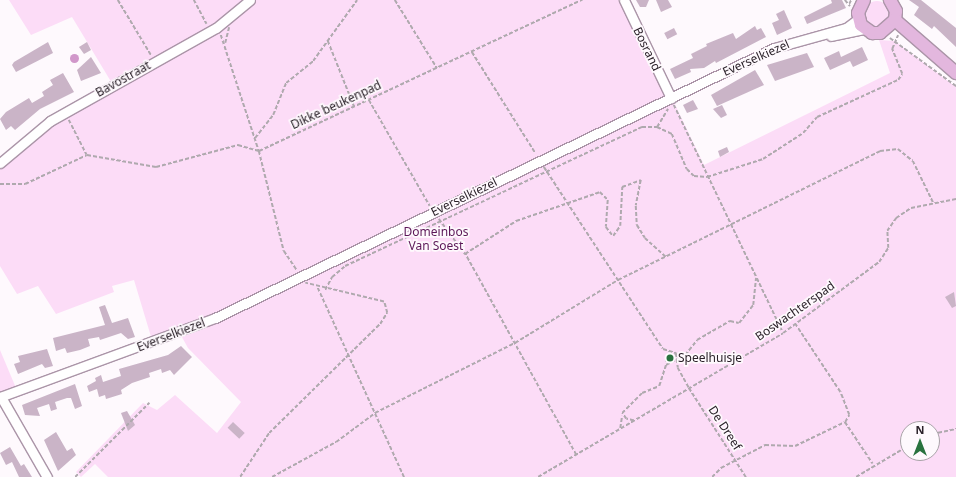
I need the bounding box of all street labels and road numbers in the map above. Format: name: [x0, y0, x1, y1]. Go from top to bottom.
street label: Bosrand: [630, 25, 664, 73]
street label: Everselkiezel: [720, 37, 792, 79]
street label: Bavostraat: [93, 58, 153, 100]
street label: Dikke beukenpad: [288, 78, 384, 132]
street label: Everselkiezel: [429, 175, 499, 219]
street label: Boswachterspad: [753, 278, 837, 344]
street label: Everselkiezel: [135, 315, 207, 355]
street label: De Dreef: [705, 403, 745, 453]

